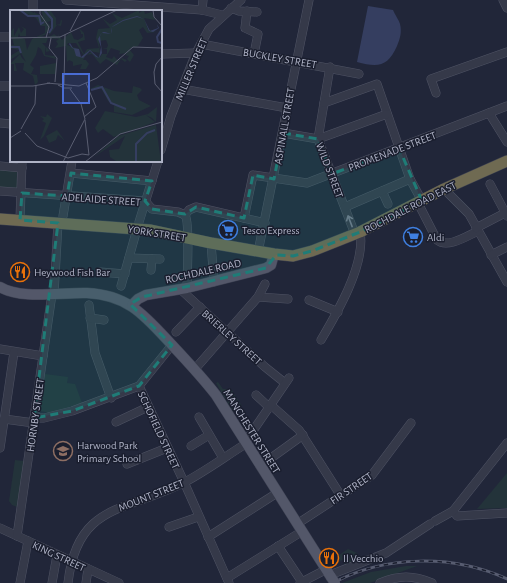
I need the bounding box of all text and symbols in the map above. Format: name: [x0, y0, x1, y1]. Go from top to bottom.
inset map: [10, 10, 162, 162]
street label: MILLER STREET: [173, 36, 210, 102]
street label: BUCKLEY STREET: [242, 47, 318, 70]
street label: ASPINALL STREET: [272, 86, 297, 165]
street label: PROMENADE STREET: [347, 129, 438, 173]
street label: WILD STREET: [314, 141, 345, 200]
street label: ROCHDALE ROAD EAST: [363, 179, 458, 235]
street label: ADELAIDE STREET: [61, 191, 142, 208]
one-way arrow: [346, 215, 354, 227]
supermarket icon: Tesco Express: [217, 219, 239, 241]
street label: YORK STREET: [127, 223, 187, 244]
place label: Tesco Express: [242, 225, 300, 236]
supermarket icon: Aldi: [402, 226, 424, 248]
place label: Aldi: [427, 232, 444, 243]
street label: ROCHDALE ROAD: [164, 257, 242, 286]
restaurant icon: Heywood Fish Bar: [9, 261, 31, 283]
place label: Heywood Fish Bar: [34, 267, 111, 278]
street label: BRIERLEY STREET: [200, 308, 264, 367]
street label: HORNBY STREET: [25, 377, 46, 452]
street label: MANCHESTER STREET: [221, 387, 282, 476]
street label: SCHOFIELD STREET: [136, 390, 182, 471]
school or university icon: Harwood Park Primary School: [52, 440, 74, 462]
place label: Harwood Park Primary School: [77, 440, 141, 464]
street label: FIR STREET: [328, 470, 375, 506]
street label: MOUNT STREET: [117, 477, 186, 514]
street label: KING STREET: [31, 539, 88, 574]
restaurant icon: Il Vecchio: [318, 547, 340, 569]
place label: Il Vecchio: [343, 553, 384, 564]

